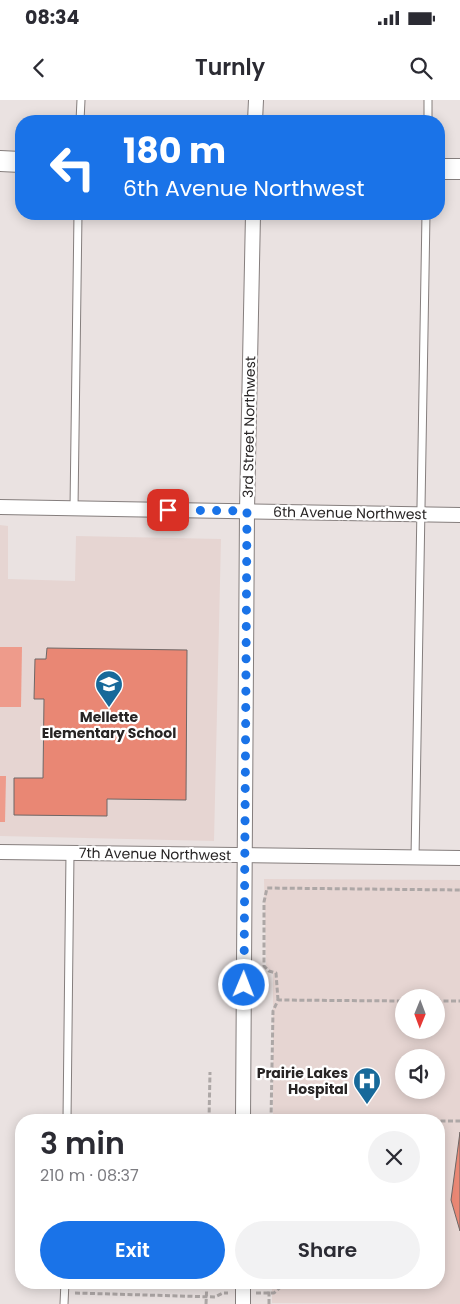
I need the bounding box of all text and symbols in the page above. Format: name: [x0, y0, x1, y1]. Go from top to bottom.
text: 08:34: [25, 4, 79, 31]
text: Turnly: [195, 52, 265, 83]
icon: back: [25, 54, 53, 82]
icon: search: [407, 54, 435, 82]
text: 180 m: [123, 126, 226, 175]
icon: left: [40, 135, 105, 200]
text: 6th Avenue Northwest: [123, 173, 364, 204]
street label: 3rd Street Northwest: [238, 356, 260, 498]
pin: [147, 489, 189, 531]
icon: arrive: [154, 496, 182, 524]
street label: 6th Avenue Northwest: [273, 502, 427, 524]
school or university icon: Mellette Elementary School: [94, 669, 124, 708]
place label: Mellette Elementary School: [42, 707, 176, 743]
street label: 7th Avenue Northwest: [79, 843, 231, 865]
position arrow: [217, 958, 269, 1010]
north arrow: [395, 989, 445, 1039]
map controls: [395, 989, 445, 1099]
button: sound: [395, 1049, 445, 1099]
place label: Prairie Lakes Hospital: [257, 1063, 348, 1099]
hospital icon: Prairie Lakes Hospital: [352, 1066, 382, 1105]
text: 3 min: [40, 1122, 125, 1165]
button: close: [368, 1131, 420, 1183]
text: 210 m · 08:37: [40, 1164, 139, 1187]
button: Exit: [40, 1221, 225, 1279]
button: Share: [235, 1221, 420, 1279]

